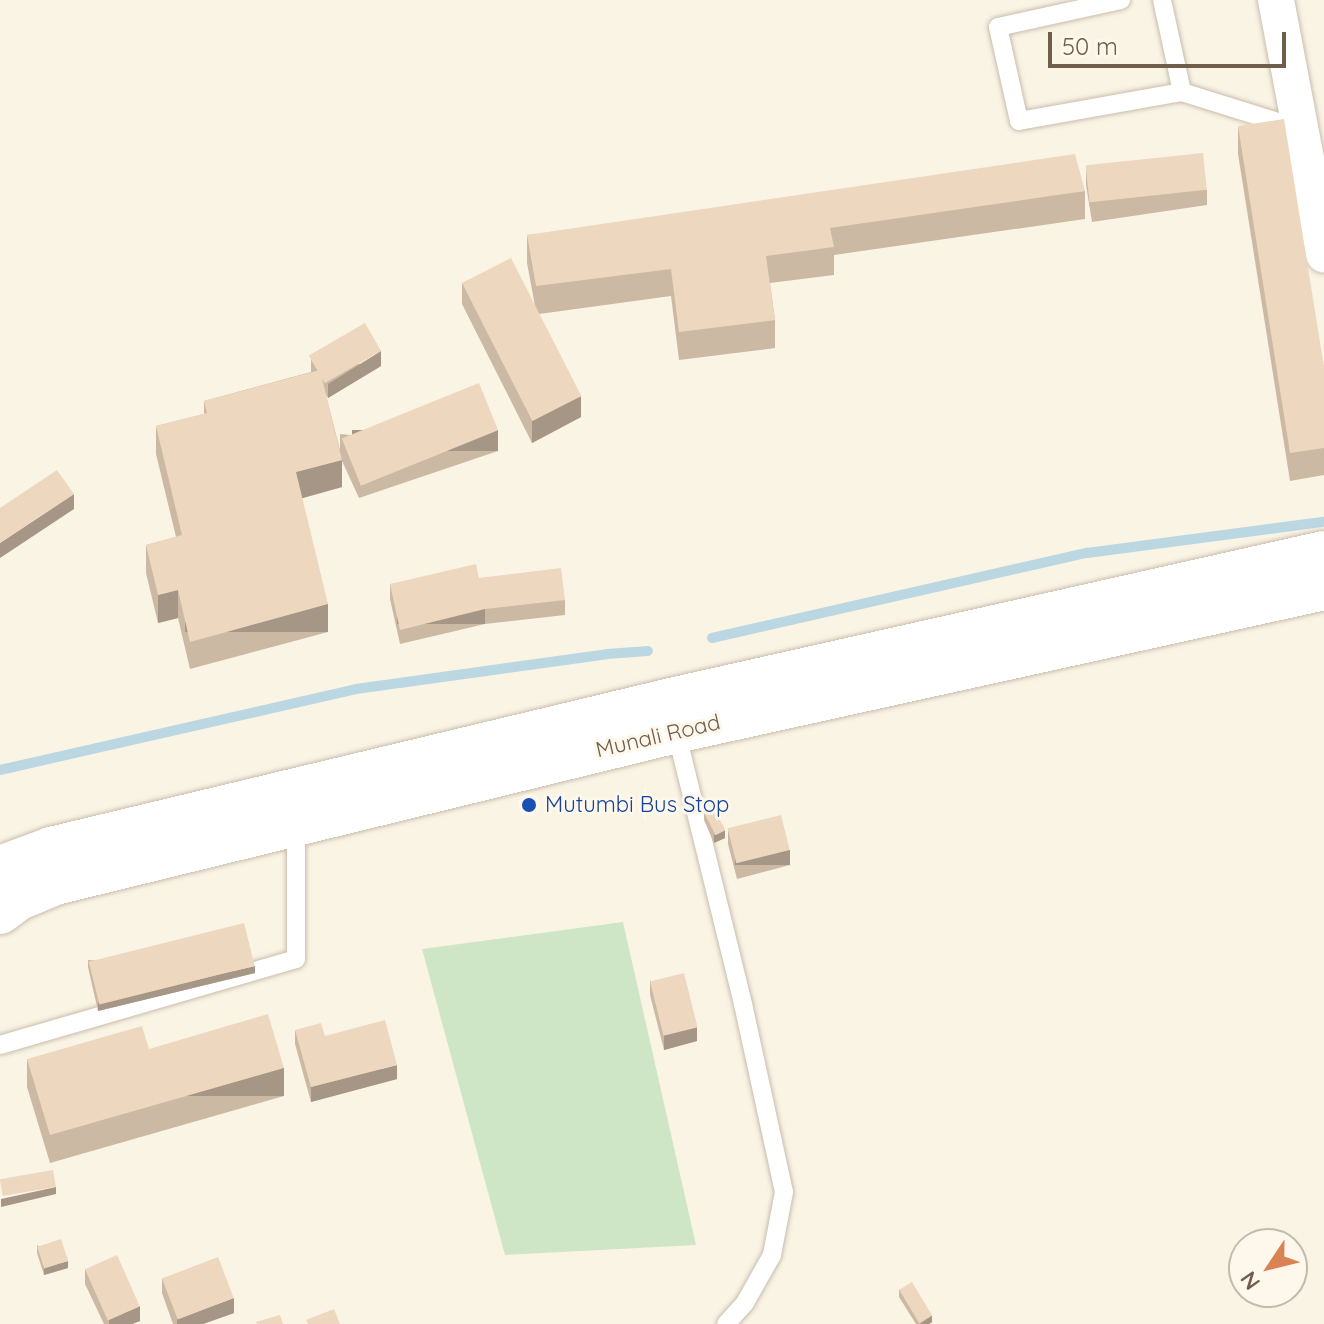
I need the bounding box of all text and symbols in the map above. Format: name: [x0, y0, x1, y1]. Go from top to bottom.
scale bar: [1052, 16, 1290, 66]
text: 50 m: [1062, 31, 1118, 61]
street label: Munali Road: [593, 709, 723, 763]
place label: Mutumbi Bus Stop: [545, 792, 729, 818]
marker: Mutumbi Bus Stop: [520, 796, 538, 814]
north arrow: [1228, 1228, 1308, 1308]
text: N: [1234, 1266, 1266, 1295]

